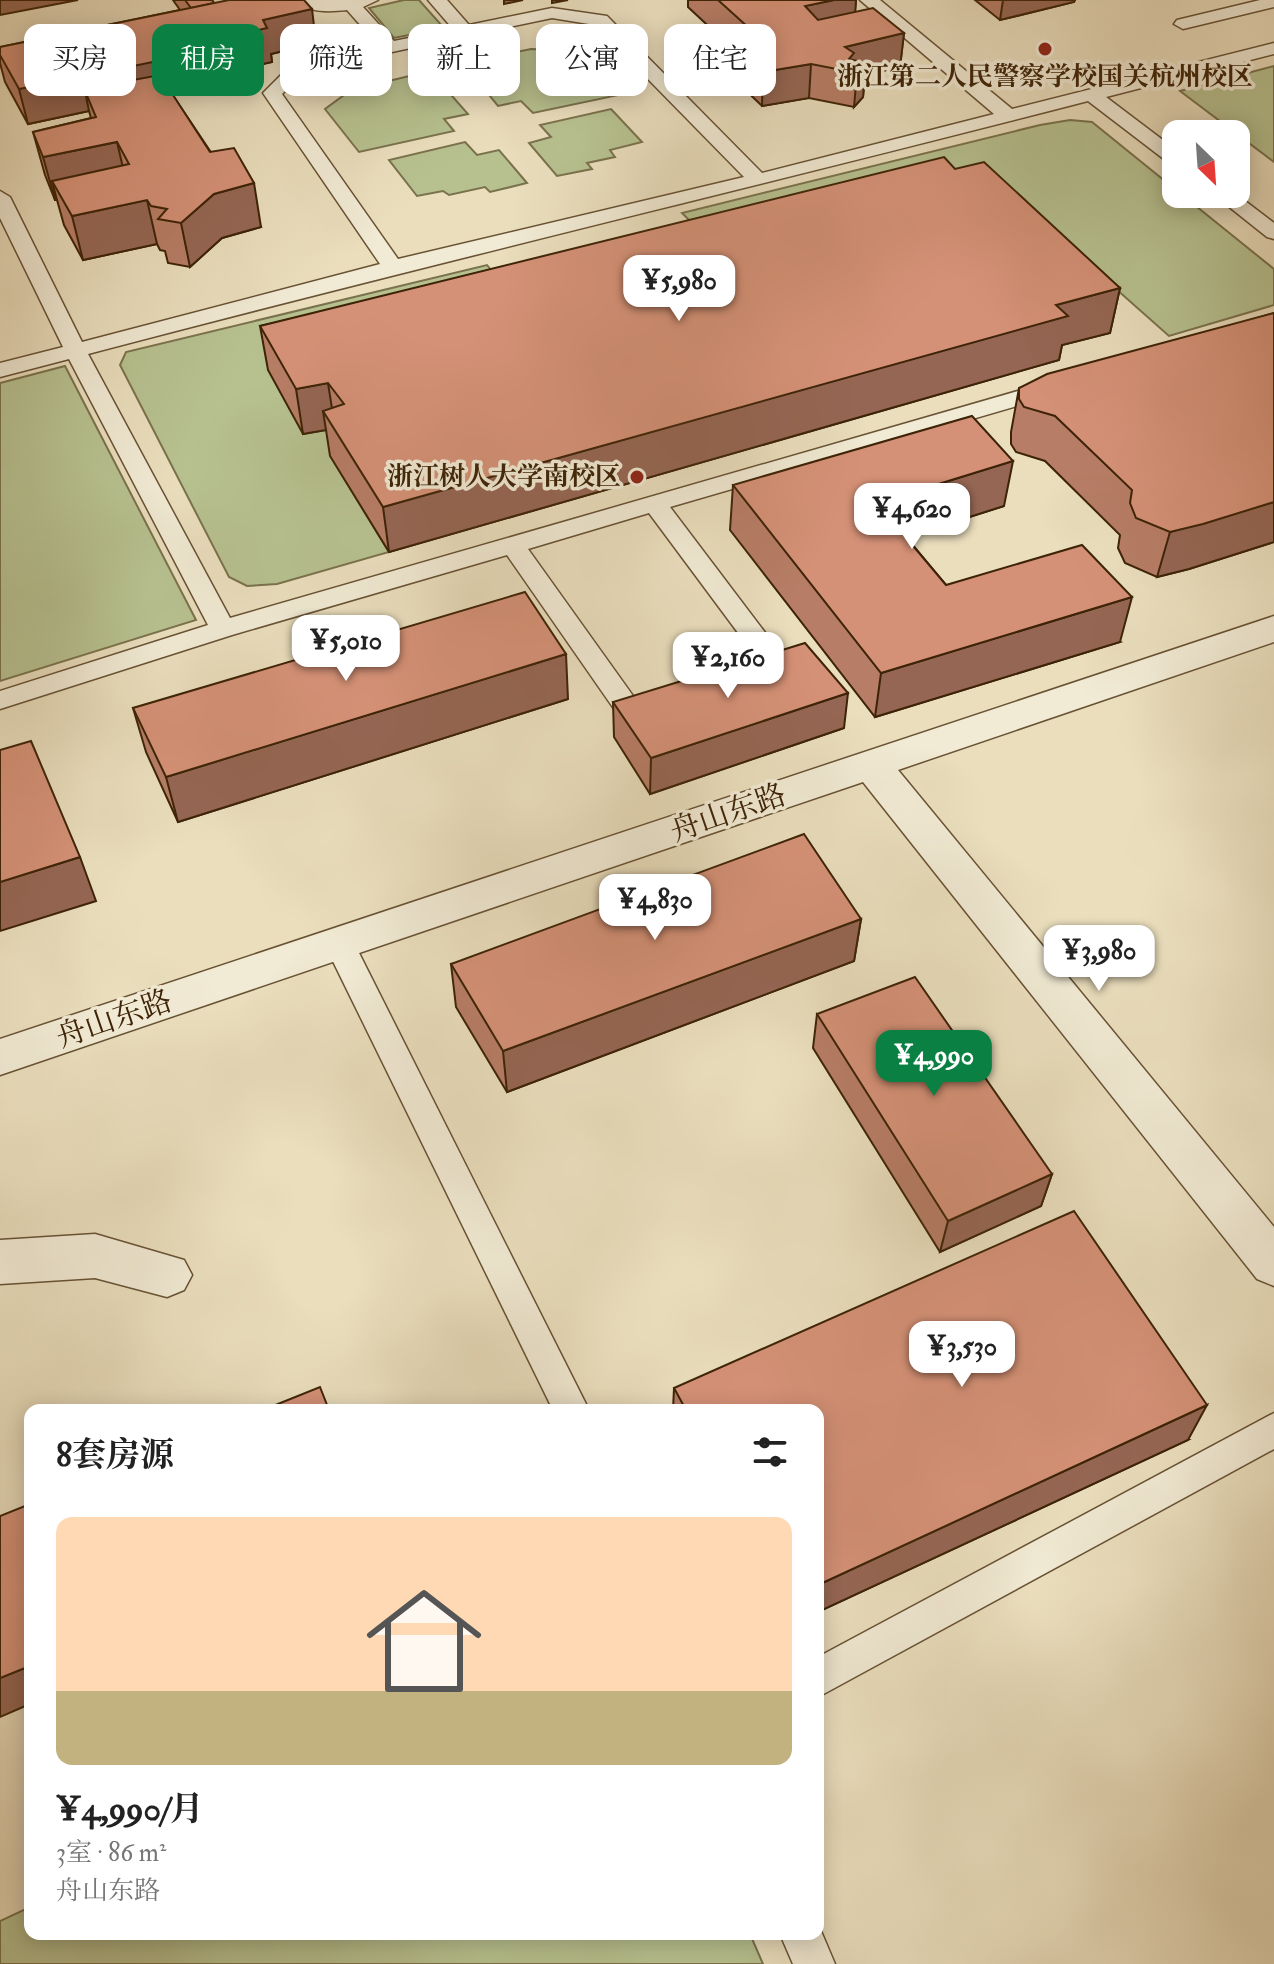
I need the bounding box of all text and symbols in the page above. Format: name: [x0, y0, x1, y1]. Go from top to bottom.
chip: 买房: [24, 24, 136, 96]
chip: 租房: [152, 24, 264, 96]
chip: 筛选: [280, 24, 392, 96]
chip: 新上: [408, 24, 520, 96]
chip: 公寓: [536, 24, 648, 96]
chip: 住宅: [664, 24, 776, 96]
marker: 浙江第二人民警察学校国关杭州校区: [1036, 40, 1054, 58]
place label: 浙江第二人民警察学校国关杭州校区: [837, 61, 1253, 93]
north arrow: [1162, 120, 1250, 208]
map controls: [1162, 120, 1250, 208]
pin: ¥5,980: [614, 255, 744, 323]
text: ¥5,980: [641, 265, 717, 297]
place label: 浙江树人大学南校区: [387, 461, 621, 493]
marker: 浙江树人大学南校区: [628, 468, 646, 486]
pin: ¥4,620: [847, 483, 977, 551]
text: ¥4,620: [872, 493, 952, 525]
pin: ¥5,010: [281, 615, 411, 683]
text: ¥5,010: [310, 625, 382, 657]
pin: ¥2,160: [663, 632, 793, 700]
text: ¥2,160: [691, 642, 765, 674]
street label: 舟山东路: [665, 776, 791, 850]
pin: ¥4,830: [590, 874, 720, 942]
text: ¥4,830: [617, 884, 693, 916]
pin: ¥3,980: [1034, 925, 1164, 993]
text: ¥3,980: [1062, 935, 1136, 967]
street label: 舟山东路: [51, 982, 177, 1056]
pin: ¥4,990: [869, 1030, 999, 1098]
text: ¥4,990: [894, 1040, 974, 1072]
pin: ¥3,530: [897, 1321, 1027, 1389]
text: ¥3,530: [927, 1331, 997, 1363]
icon: filters: [748, 1430, 792, 1474]
text: 8套房源: [56, 1434, 174, 1477]
icon: home: [352, 1569, 496, 1713]
text: ¥4,990/月: [56, 1788, 204, 1831]
text: 3室 · 86 m²: [56, 1837, 166, 1869]
text: 舟山东路: [56, 1875, 160, 1907]

